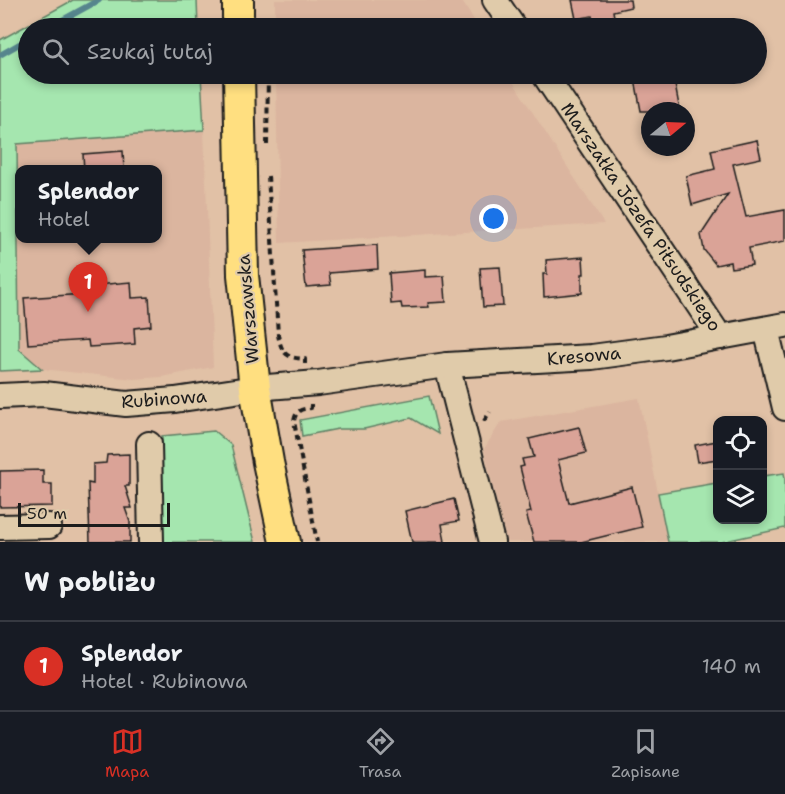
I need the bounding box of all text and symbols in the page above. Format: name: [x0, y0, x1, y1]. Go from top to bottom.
search box: [18, 18, 767, 84]
icon: search: [39, 35, 72, 68]
text: Szukaj tutaj: [87, 37, 213, 66]
street label: Marszałka Józefa Piłsudskiego: [555, 98, 727, 336]
north arrow: [641, 102, 695, 156]
popup: [15, 165, 162, 243]
text: Splendor: [38, 177, 139, 206]
your location: [479, 204, 508, 233]
text: Hotel: [38, 206, 90, 232]
street label: Warszawska: [231, 253, 265, 365]
pin: 1: [68, 262, 107, 312]
street label: Kresowa: [546, 341, 622, 371]
street label: Rubinowa: [120, 384, 208, 414]
map controls: [713, 416, 767, 524]
button: locate: [713, 416, 767, 470]
button: layers: [713, 470, 767, 524]
scale bar: [18, 500, 170, 528]
text: 50 m: [27, 503, 67, 524]
text: W pobliżu: [24, 564, 156, 599]
text: Splendor: [81, 639, 182, 668]
text: 1: [39, 653, 48, 679]
text: 140 m: [702, 653, 761, 679]
text: Hotel · Rubinowa: [81, 668, 247, 694]
tab: Mapa: [105, 725, 149, 782]
tab: Trasa: [359, 725, 402, 782]
tab: Zapisane: [611, 725, 680, 782]

